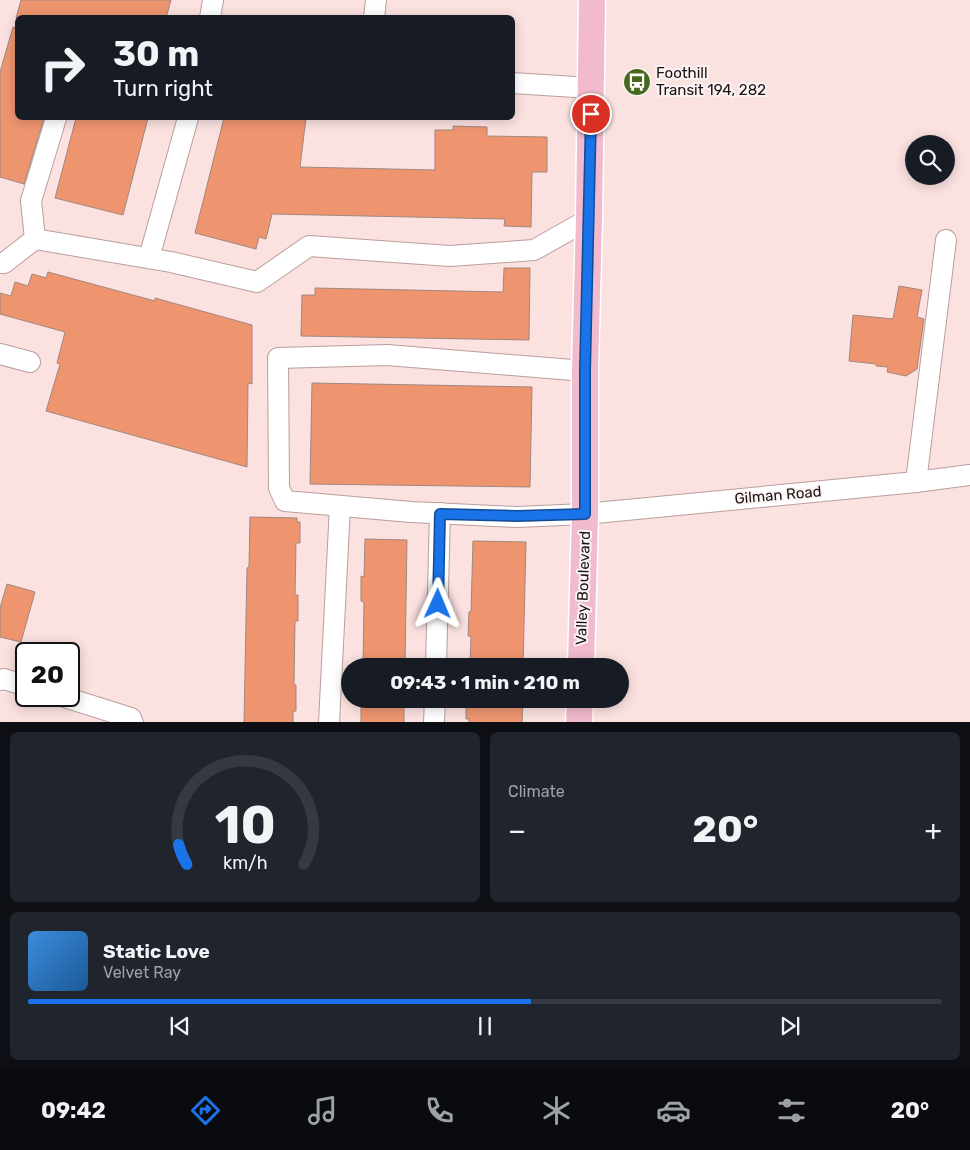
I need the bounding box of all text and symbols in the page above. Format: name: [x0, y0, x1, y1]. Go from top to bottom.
text: 30 m: [113, 33, 199, 75]
icon: right: [30, 35, 95, 100]
place label: Foothill Transit 194, 282: [656, 64, 766, 99]
bus stop icon: Foothill Transit 194, 282: [622, 67, 652, 97]
text: Turn right: [113, 75, 213, 102]
pin: [570, 93, 612, 135]
icon: arrive: [577, 100, 605, 128]
map controls: [905, 135, 955, 185]
button: search: [905, 135, 955, 185]
street label: Gilman Road: [734, 482, 822, 508]
street label: Valley Boulevard: [572, 531, 594, 645]
position arrow: [411, 577, 463, 629]
speed limit sign: 20: [15, 642, 80, 707]
text: 09:43 · 1 min · 210 m: [390, 671, 580, 694]
text: Climate: [508, 782, 565, 801]
text: 10: [214, 794, 276, 856]
text: 20°: [692, 806, 758, 852]
text: −: [508, 814, 526, 847]
text: +: [925, 814, 942, 847]
text: km/h: [223, 852, 267, 873]
text: Static Love: [103, 940, 210, 963]
text: Velvet Ray: [103, 963, 181, 982]
icon: previous: [166, 1012, 194, 1040]
icon: pause: [471, 1012, 499, 1040]
icon: next: [776, 1012, 804, 1040]
icon: directions: [188, 1093, 223, 1128]
icon: music: [305, 1093, 340, 1128]
icon: phone: [422, 1093, 457, 1128]
icon: climate: [539, 1093, 574, 1128]
icon: car: [656, 1093, 691, 1128]
icon: filters: [774, 1093, 809, 1128]
text: 09:42: [41, 1097, 106, 1124]
text: 20°: [891, 1097, 929, 1124]

